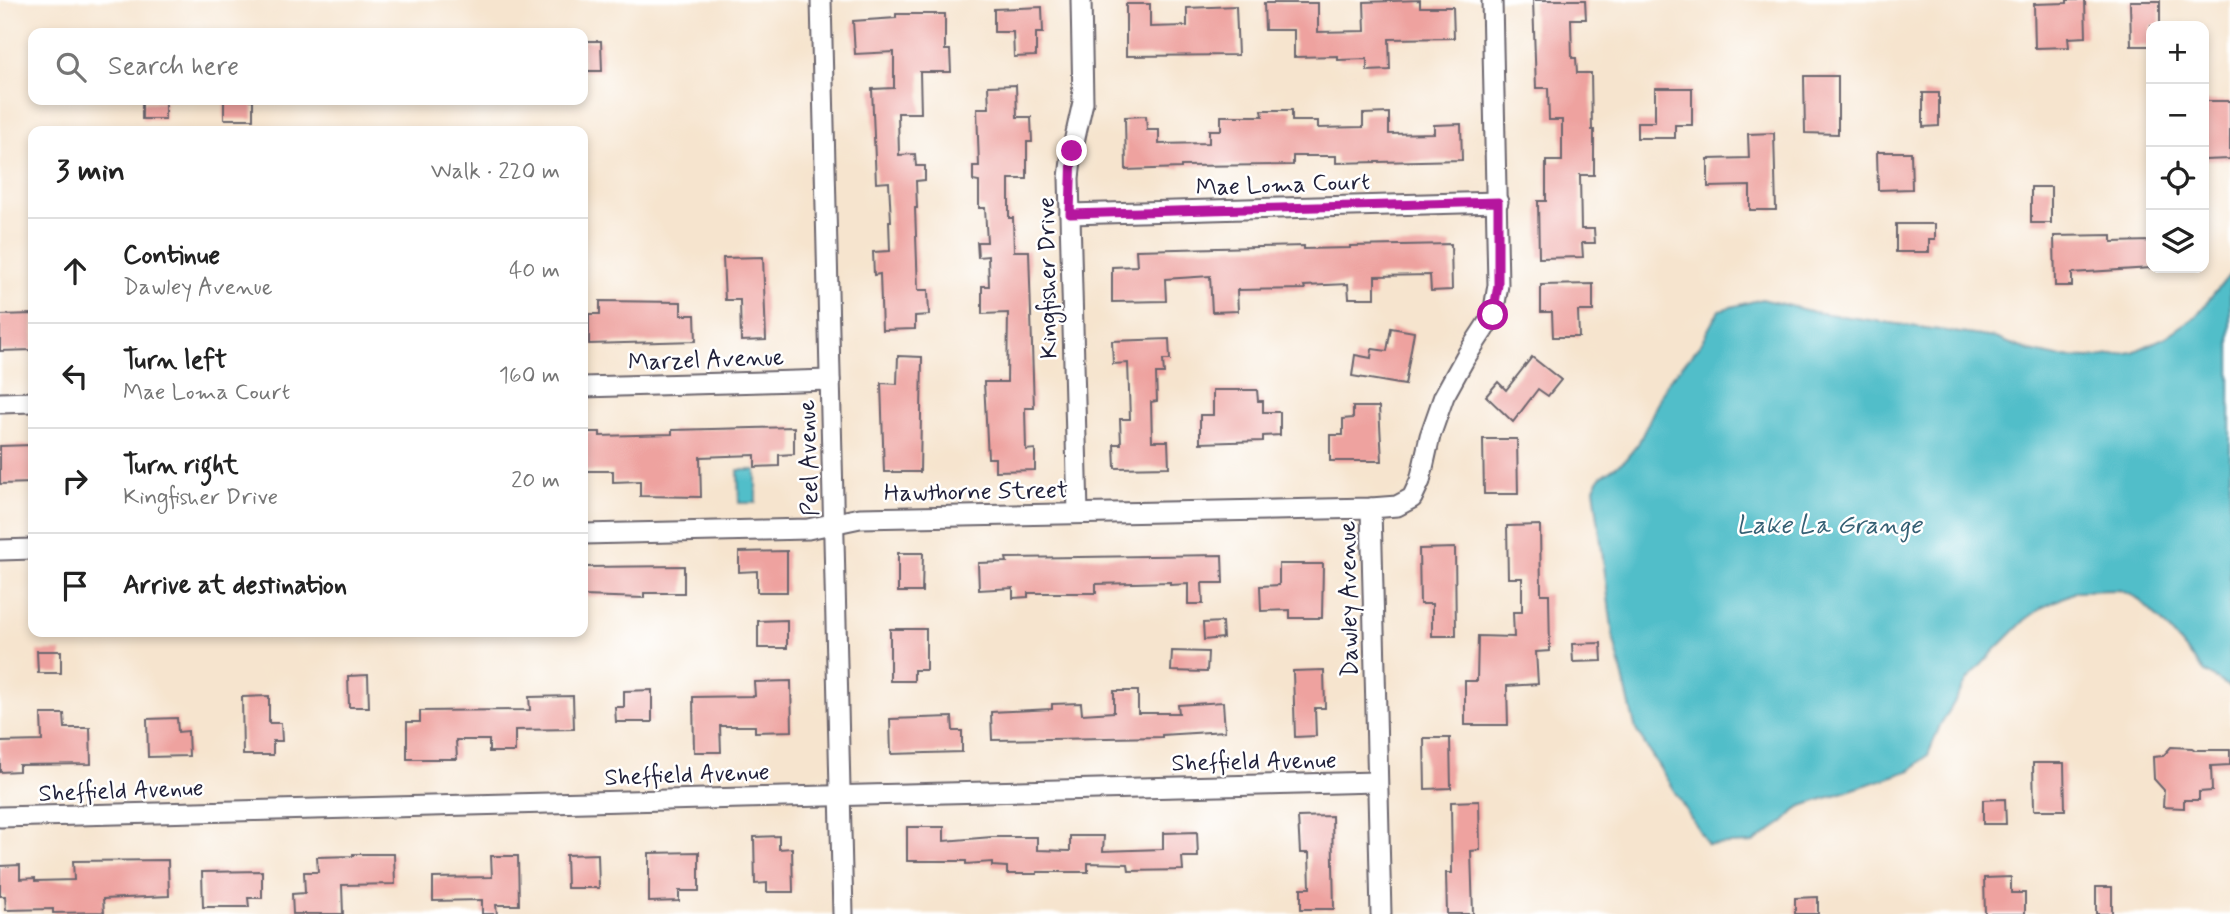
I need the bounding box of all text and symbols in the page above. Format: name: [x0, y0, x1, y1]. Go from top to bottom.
map controls: [2146, 21, 2209, 273]
button: +: [2146, 21, 2209, 84]
search box: [28, 28, 588, 105]
icon: search: [52, 48, 90, 86]
text: Search here: [108, 50, 239, 84]
button: −: [2146, 84, 2209, 147]
route end: [1056, 135, 1087, 166]
button: locate: [2146, 147, 2209, 210]
text: 3 min: [56, 152, 125, 191]
text: Walk · 220 m: [431, 157, 560, 187]
street label: Mae Loma Court: [1195, 167, 1371, 204]
street label: Kingfisher Drive: [1032, 197, 1067, 359]
button: layers: [2146, 210, 2209, 273]
text: Continue: [123, 239, 220, 273]
icon: ahead: [56, 252, 94, 290]
text: 40 m: [509, 256, 560, 286]
text: Dawley Avenue: [123, 273, 273, 303]
route start: [1477, 299, 1508, 330]
street label: Marzel Avenue: [627, 342, 785, 379]
text: Turn left: [123, 344, 227, 378]
icon: left: [56, 357, 94, 395]
text: 160 m: [499, 361, 560, 391]
text: Mae Loma Court: [123, 378, 290, 408]
street label: Peel Avenue: [792, 399, 827, 517]
text: Turn right: [123, 449, 239, 483]
icon: right: [56, 462, 94, 500]
text: 20 m: [511, 466, 560, 496]
street label: Hawthorne Street: [884, 475, 1068, 510]
text: Kingfisher Drive: [123, 483, 278, 513]
water label: Lake La Grange: [1736, 509, 1923, 543]
street label: Dawley Avenue: [1333, 521, 1366, 677]
icon: arrive: [56, 567, 94, 605]
text: Arrive at destination: [123, 569, 347, 603]
street label: Sheffield Avenue: [1171, 746, 1337, 779]
street label: Sheffield Avenue: [604, 757, 770, 794]
street label: Sheffield Avenue: [38, 773, 204, 810]

